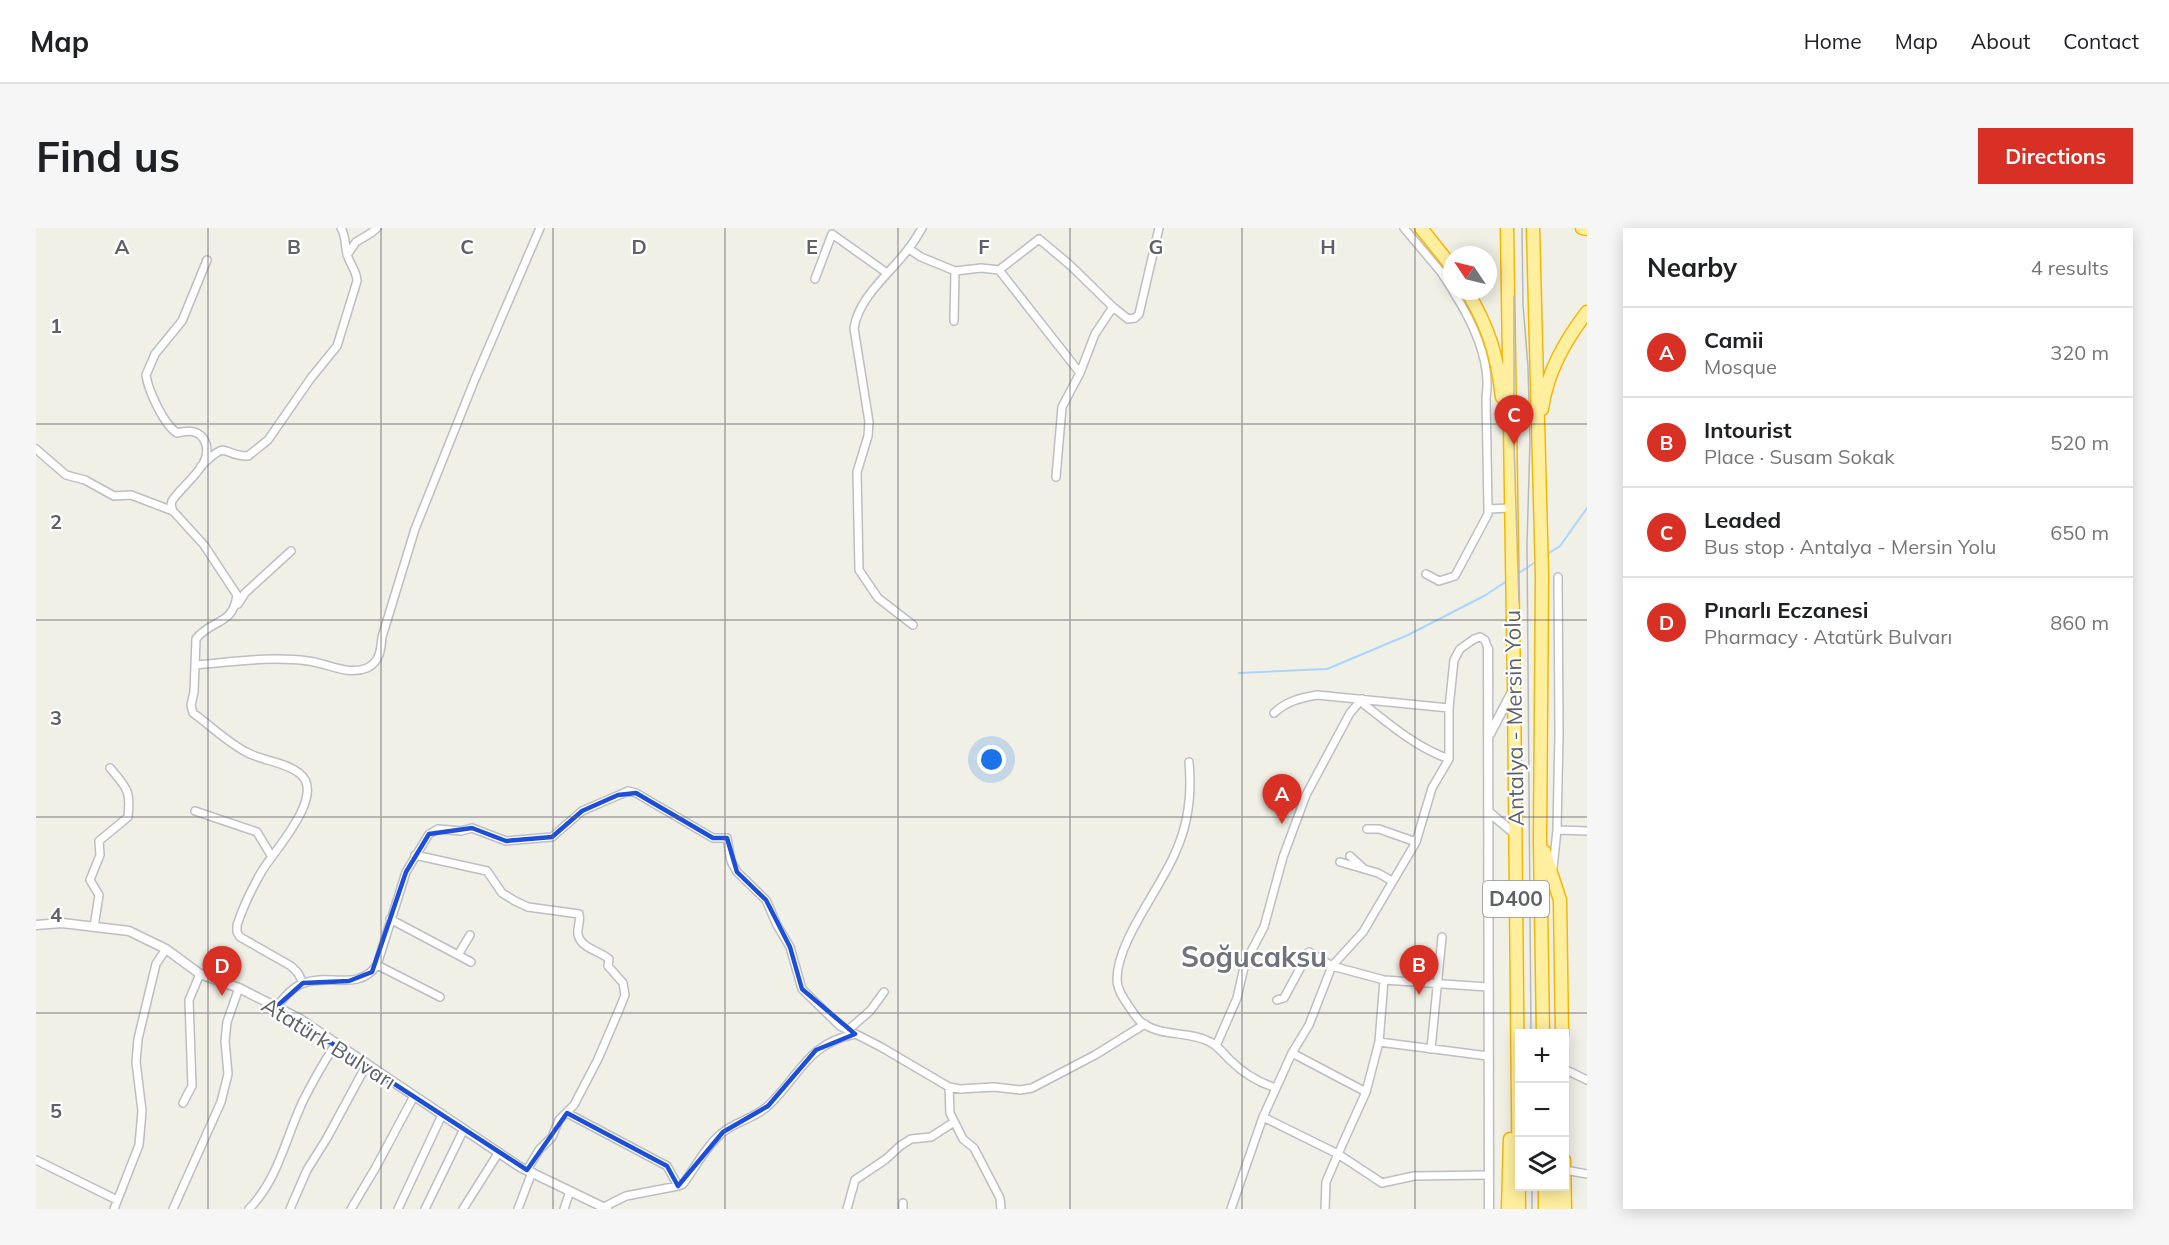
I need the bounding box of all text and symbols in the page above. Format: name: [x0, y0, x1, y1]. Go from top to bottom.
text: Map: [30, 24, 89, 59]
text: Home: [1804, 28, 1862, 54]
text: Map: [1895, 28, 1938, 54]
text: About: [1971, 28, 2030, 54]
text: Contact: [2063, 28, 2139, 54]
button: Directions: [1978, 128, 2133, 184]
text: Find us: [36, 130, 180, 183]
text: A: [115, 234, 130, 259]
text: B: [287, 234, 301, 259]
text: C: [460, 234, 474, 259]
text: D: [631, 234, 647, 259]
text: E: [806, 234, 818, 259]
text: F: [978, 234, 990, 259]
text: G: [1149, 234, 1163, 259]
text: H: [1320, 234, 1336, 259]
north arrow: [1443, 246, 1497, 300]
text: Nearby: [1647, 251, 1737, 284]
text: 4 results: [2031, 255, 2109, 280]
text: 1: [50, 313, 62, 338]
text: Camii: [1704, 326, 1764, 354]
text: A: [1659, 340, 1674, 365]
text: 320 m: [2050, 340, 2109, 365]
text: Mosque: [1704, 354, 1777, 379]
pin: C: [1494, 396, 1534, 445]
text: Intourist: [1704, 416, 1792, 444]
text: B: [1660, 430, 1673, 455]
text: 520 m: [2050, 430, 2109, 455]
text: Place · Susam Sokak: [1704, 444, 1895, 469]
text: Leaded: [1704, 506, 1781, 534]
text: 2: [50, 509, 62, 534]
text: C: [1660, 520, 1673, 545]
text: 650 m: [2050, 520, 2109, 545]
text: Bus stop · Antalya - Mersin Yolu: [1704, 534, 1996, 559]
text: Pınarlı Eczanesi: [1704, 596, 1869, 624]
street label: Antalya - Mersin Yolu: [1498, 610, 1530, 826]
text: D: [1659, 610, 1674, 635]
text: 860 m: [2050, 610, 2109, 635]
text: Pharmacy · Atatürk Bulvarı: [1704, 624, 1952, 649]
text: 3: [50, 705, 62, 730]
your location: [977, 745, 1006, 774]
pin: A: [1262, 774, 1302, 824]
road number: D400: [1483, 881, 1549, 917]
text: 4: [50, 902, 62, 927]
district label: Soğucaksu: [1181, 939, 1327, 974]
pin: D: [202, 946, 242, 996]
pin: B: [1400, 946, 1438, 995]
street label: Atatürk Bulvarı: [257, 991, 401, 1095]
map controls: [1515, 1029, 1569, 1191]
button: +: [1515, 1029, 1569, 1083]
button: −: [1515, 1083, 1569, 1137]
text: 5: [50, 1098, 62, 1123]
button: layers: [1515, 1137, 1569, 1191]

